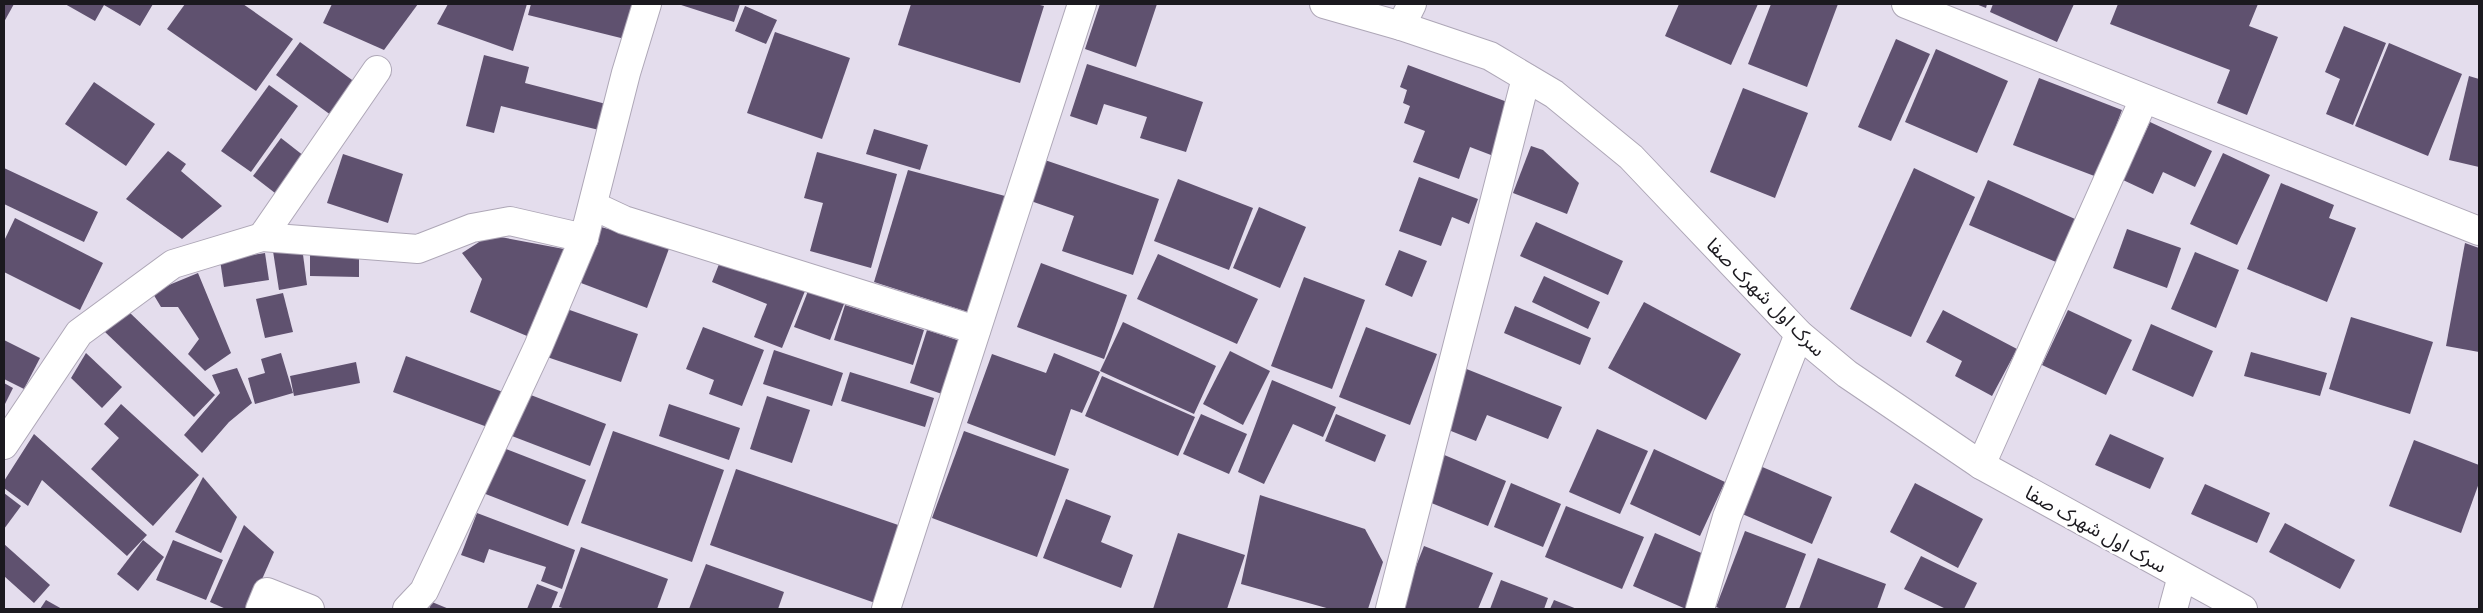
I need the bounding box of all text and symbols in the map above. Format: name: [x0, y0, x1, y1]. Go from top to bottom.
street label: سرک اول شهرک صفا: [1702, 234, 1829, 361]
street label: سرک اول شهرک صفا: [2021, 482, 2170, 578]

